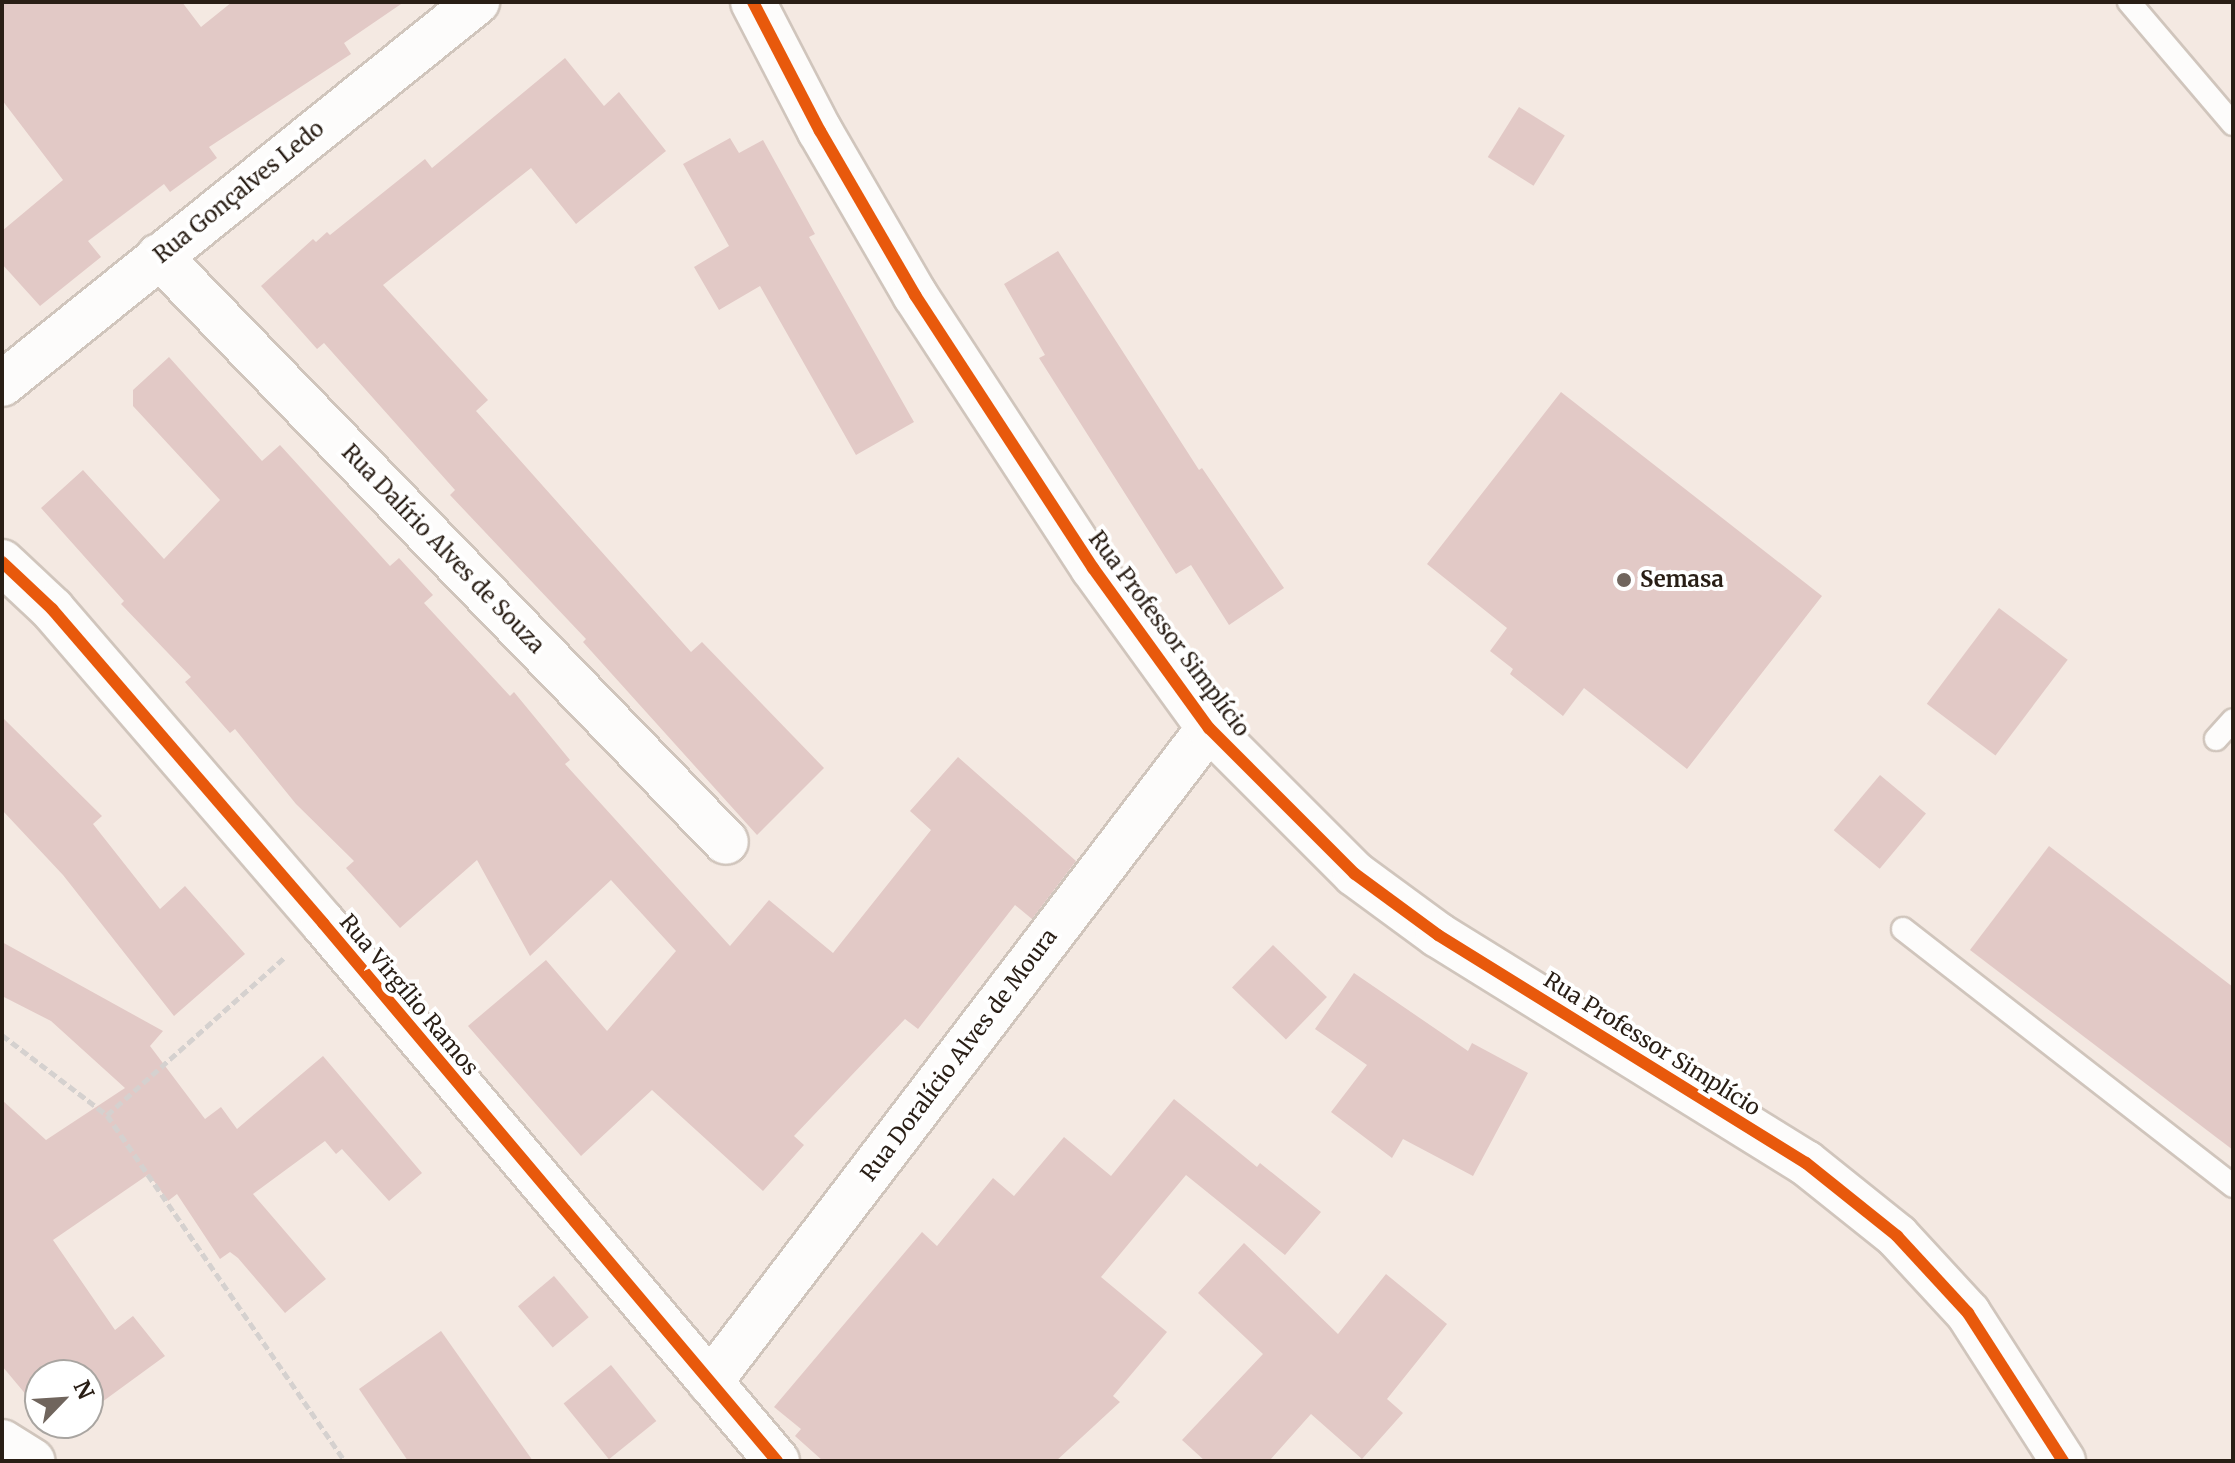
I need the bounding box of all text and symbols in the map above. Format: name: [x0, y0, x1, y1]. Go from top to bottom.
street label: Rua Gonçalves Ledo: [149, 115, 329, 269]
street label: Rua Dalírio Alves de Souza: [336, 439, 550, 659]
street label: Rua Professor Simplício: [1083, 526, 1255, 742]
place label: Semasa: [1640, 567, 1724, 593]
marker: Semasa: [1615, 571, 1633, 589]
street label: Rua Virgílio Ramos: [334, 909, 484, 1081]
street label: Rua Doralício Alves de Moura: [855, 924, 1063, 1186]
street label: Rua Professor Simplício: [1539, 966, 1765, 1122]
north arrow: [24, 1359, 104, 1439]
text: N: [68, 1376, 100, 1403]

